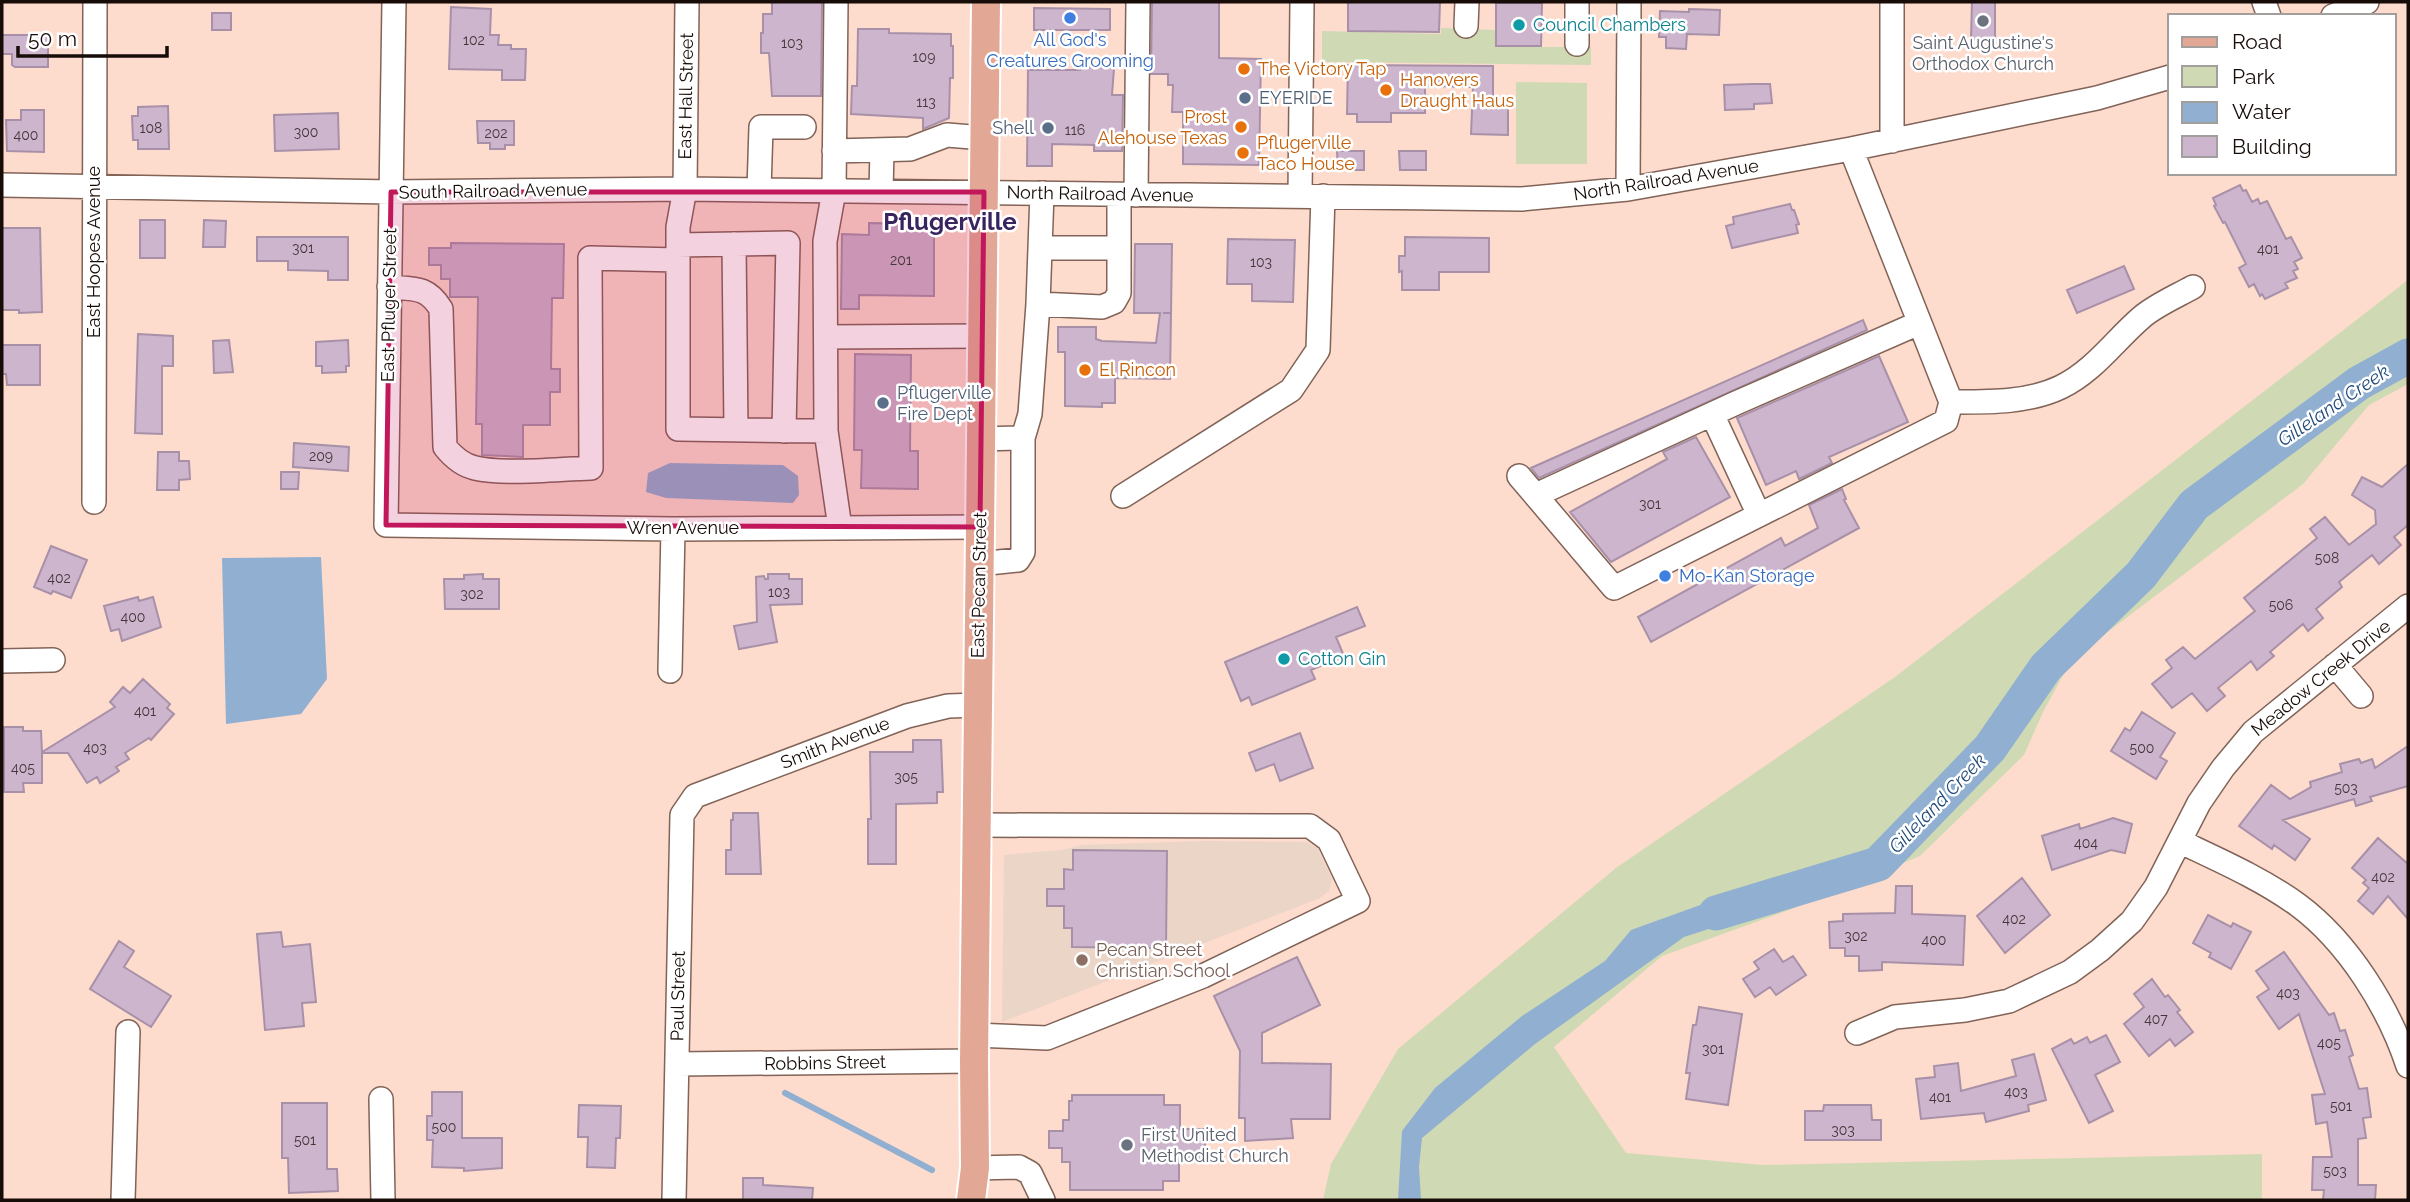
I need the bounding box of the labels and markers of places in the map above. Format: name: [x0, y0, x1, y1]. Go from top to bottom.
marker: All God's Creatures Grooming: [1062, 10, 1078, 26]
marker: Saint Augustine's Orthodox Church: [1975, 13, 1991, 29]
place label: Council Chambers: [1533, 14, 1686, 35]
marker: Council Chambers: [1511, 17, 1527, 33]
place label: All God's Creatures Grooming: [986, 29, 1154, 71]
place label: Saint Augustine's Orthodox Church: [1912, 32, 2054, 74]
place label: The Victory Tap: [1258, 58, 1386, 79]
marker: The Victory Tap: [1236, 61, 1252, 77]
place label: Hanovers Draught Haus: [1400, 69, 1514, 111]
marker: Hanovers Draught Haus: [1378, 82, 1394, 98]
place label: EYERIDE: [1259, 87, 1333, 108]
marker: EYERIDE: [1237, 90, 1253, 106]
place label: Prost Alehouse Texas: [1097, 106, 1227, 148]
place label: Shell: [992, 117, 1034, 138]
marker: Prost Alehouse Texas: [1233, 119, 1249, 135]
marker: Shell: [1040, 120, 1056, 136]
place label: Pflugerville Taco House: [1257, 132, 1355, 174]
marker: Pflugerville Taco House: [1235, 145, 1251, 161]
place label: El Rincon: [1099, 359, 1176, 380]
marker: El Rincon: [1077, 362, 1093, 378]
place label: Pflugerville Fire Dept: [897, 382, 992, 424]
marker: Pflugerville Fire Dept: [875, 395, 891, 411]
place label: Mo-Kan Storage: [1679, 565, 1815, 586]
marker: Mo-Kan Storage: [1657, 568, 1673, 584]
place label: Cotton Gin: [1298, 648, 1386, 669]
marker: Cotton Gin: [1276, 651, 1292, 667]
place label: Pecan Street Christian School: [1096, 939, 1230, 981]
marker: Pecan Street Christian School: [1074, 952, 1090, 968]
place label: First United Methodist Church: [1141, 1124, 1289, 1166]
marker: First United Methodist Church: [1119, 1137, 1135, 1153]

